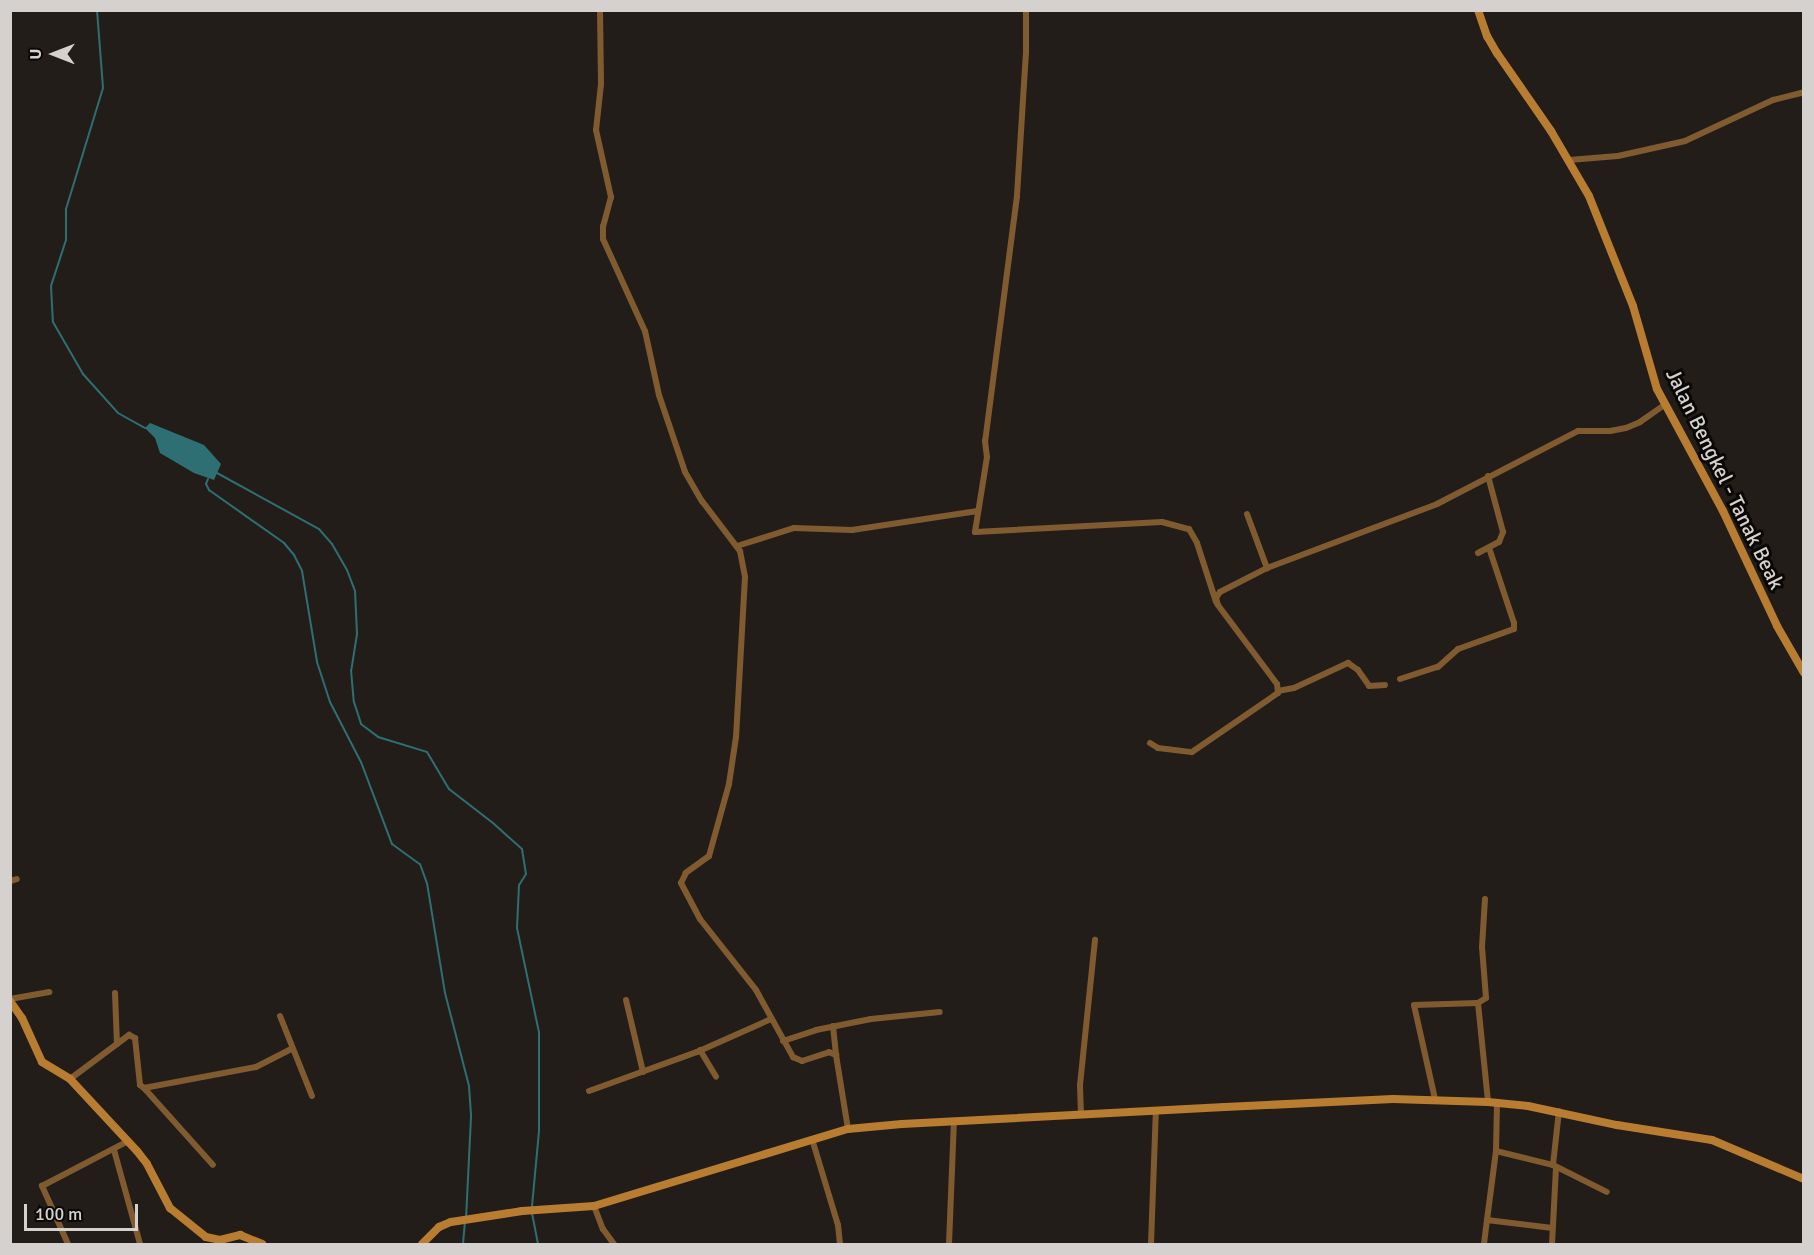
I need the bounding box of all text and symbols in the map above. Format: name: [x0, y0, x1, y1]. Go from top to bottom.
north arrow: [24, 24, 84, 84]
text: U: [26, 49, 46, 59]
street label: Jalan Bengkel - Tanak Beak: [1660, 364, 1790, 594]
scale bar: [27, 1192, 141, 1230]
text: 100 m: [35, 1203, 82, 1225]

